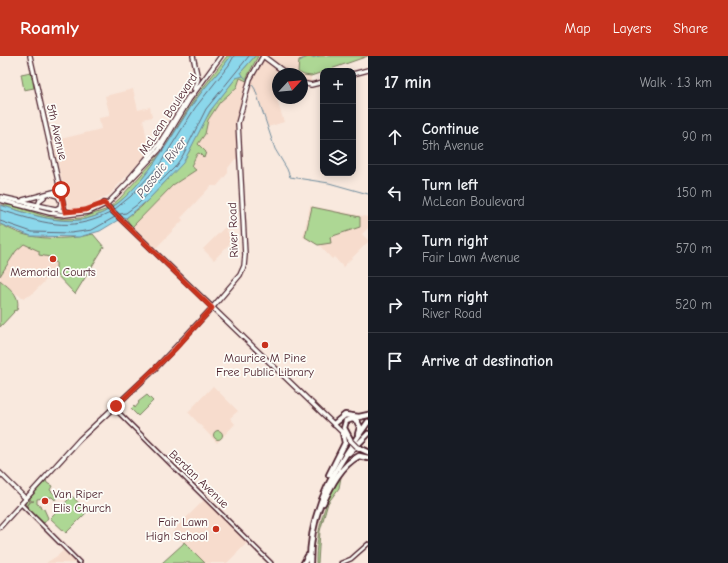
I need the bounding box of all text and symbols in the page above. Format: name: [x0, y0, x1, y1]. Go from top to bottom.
text: Roamly: [20, 17, 79, 39]
text: Map: [564, 20, 591, 37]
text: Layers: [613, 20, 651, 37]
text: Share: [673, 20, 708, 37]
north arrow: [272, 68, 308, 104]
map controls: [320, 68, 356, 176]
button: +: [320, 68, 356, 104]
street label: McLean Boulevard: [136, 71, 200, 157]
text: 17 min: [384, 73, 431, 92]
text: Walk · 1.3 km: [640, 75, 712, 90]
street label: 5th Avenue: [44, 103, 70, 161]
button: −: [320, 104, 356, 140]
text: Continue: [422, 120, 479, 138]
icon: ahead: [384, 126, 406, 148]
text: 90 m: [682, 129, 712, 144]
water label: Passaic River: [133, 133, 190, 201]
text: 5th Avenue: [422, 138, 484, 153]
button: layers: [320, 140, 356, 176]
text: Turn left: [422, 176, 478, 194]
route start: [52, 181, 70, 199]
icon: left: [384, 182, 406, 204]
text: 150 m: [677, 185, 712, 200]
text: McLean Boulevard: [422, 194, 525, 209]
street label: River Road: [225, 202, 241, 258]
text: Turn right: [422, 232, 488, 250]
icon: right: [384, 238, 406, 260]
text: 570 m: [676, 241, 712, 256]
text: Fair Lawn Avenue: [422, 250, 520, 265]
marker: Memorial Courts: [48, 254, 58, 264]
place label: Memorial Courts: [10, 265, 96, 279]
text: Turn right: [422, 288, 488, 306]
icon: right: [384, 294, 406, 316]
text: 520 m: [675, 297, 712, 312]
text: River Road: [422, 306, 482, 321]
marker: Maurice M Pine Free Public Library: [260, 340, 270, 350]
icon: arrive: [384, 350, 406, 372]
place label: Maurice M Pine Free Public Library: [216, 351, 315, 379]
text: Arrive at destination: [422, 352, 553, 370]
route end: [107, 397, 125, 415]
street label: Berdan Avenue: [166, 447, 232, 511]
place label: Van Riper Elis Church: [53, 487, 111, 515]
marker: Van Riper Elis Church: [40, 496, 50, 506]
place label: Fair Lawn High School: [146, 515, 208, 543]
marker: Fair Lawn High School: [211, 524, 221, 534]

